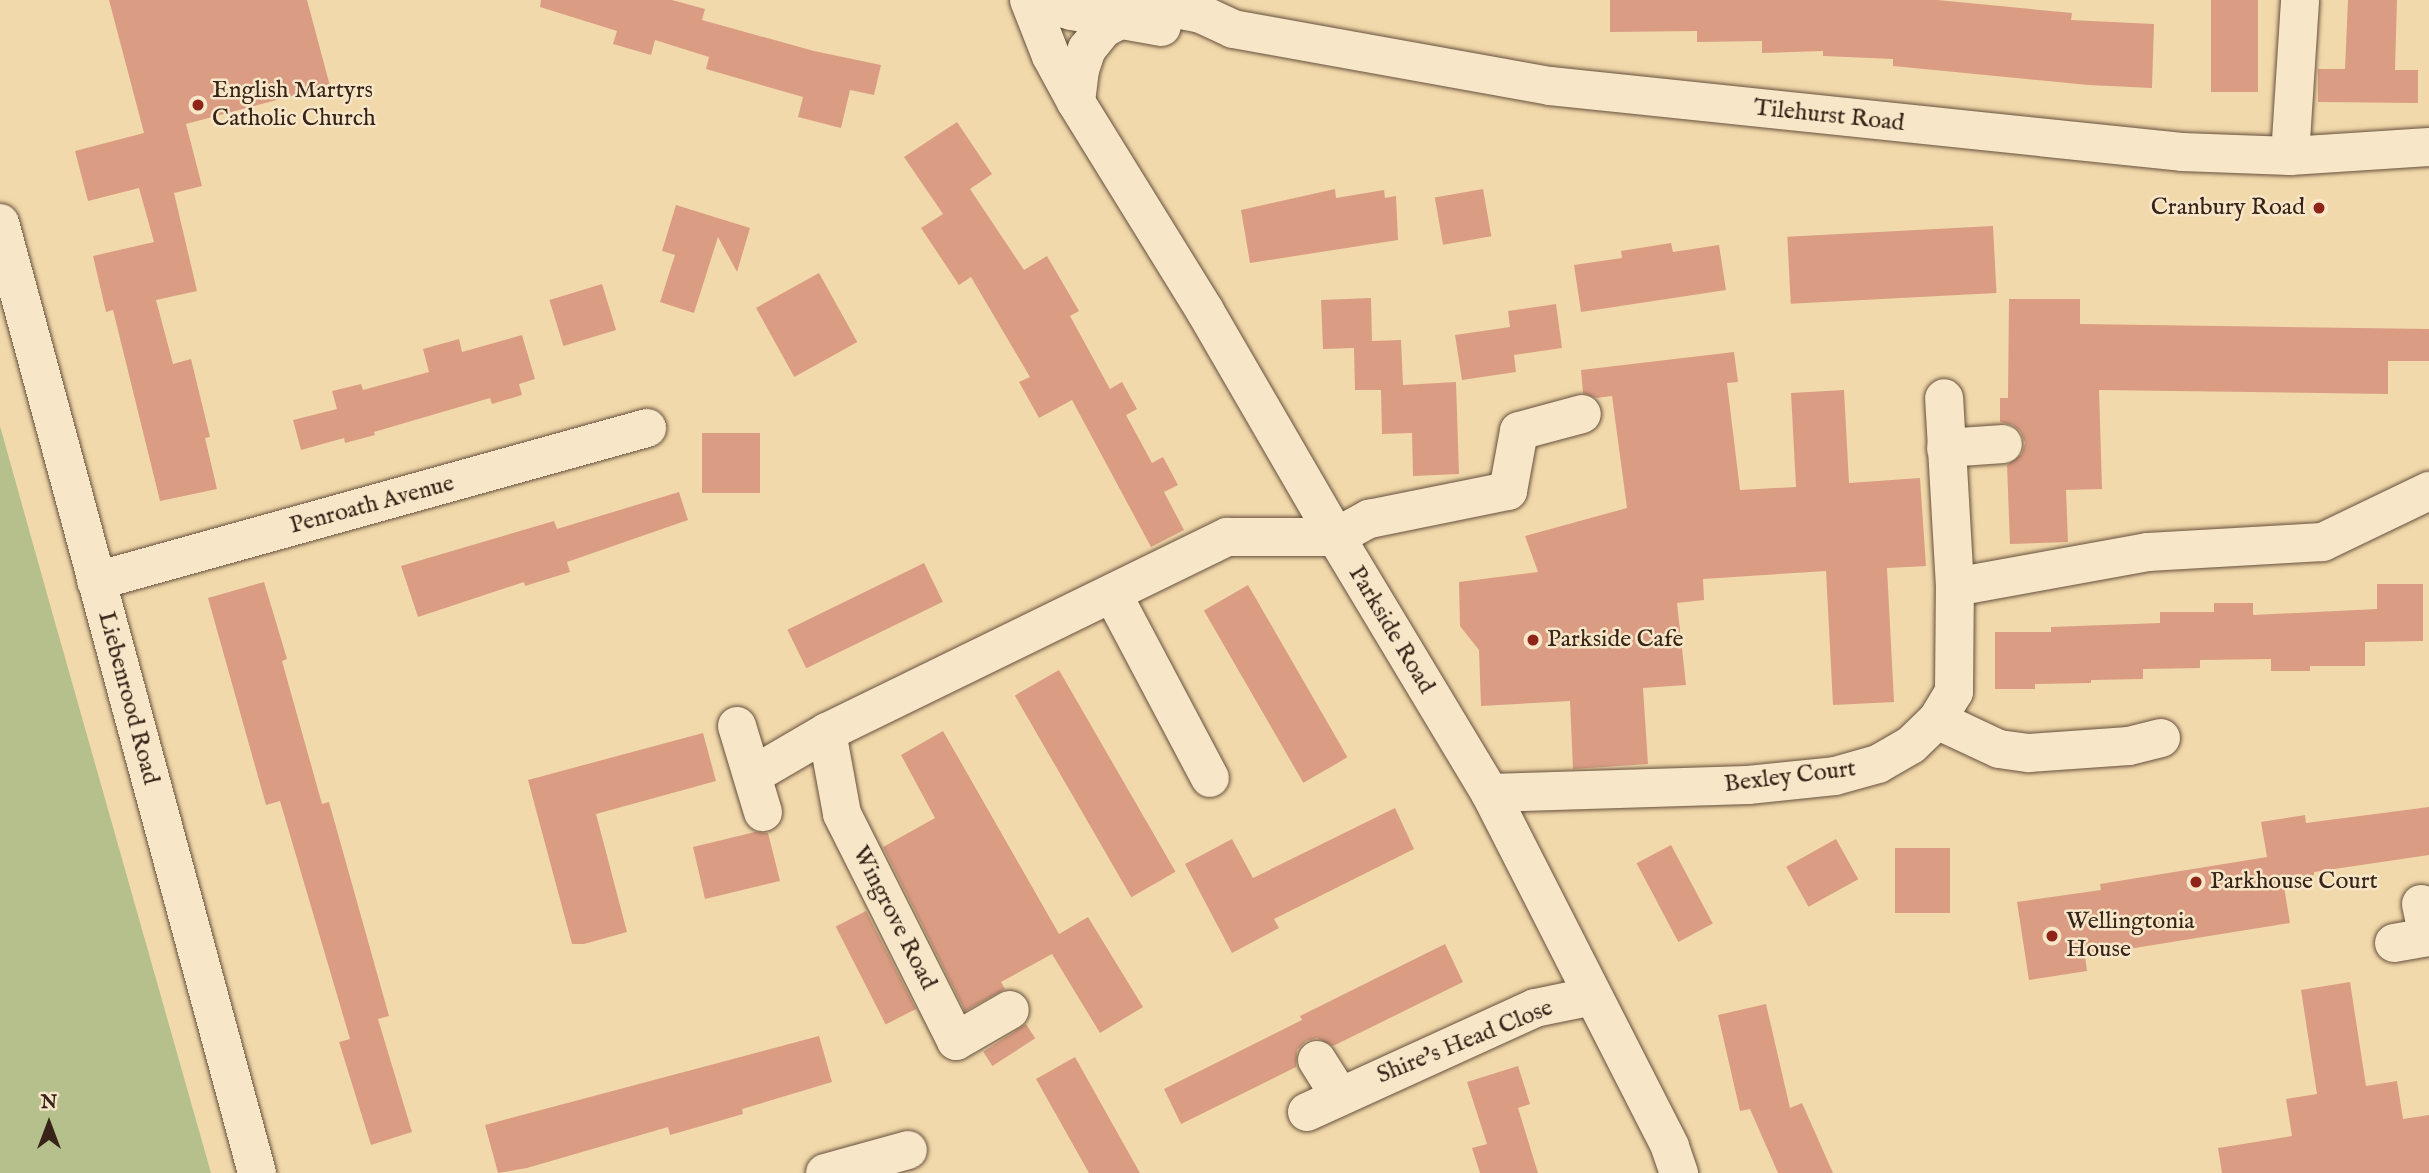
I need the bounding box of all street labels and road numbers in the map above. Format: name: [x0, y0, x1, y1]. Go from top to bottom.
street label: Tilehurst Road: [1752, 94, 1906, 138]
street label: Penroath Avenue: [287, 469, 457, 541]
street label: Parkside Road: [1342, 561, 1440, 699]
street label: Liebenrood Road: [91, 608, 165, 788]
street label: Bexley Court: [1722, 755, 1858, 799]
street label: Wingrove Road: [845, 841, 943, 995]
street label: Shire's Head Close: [1373, 994, 1557, 1090]

